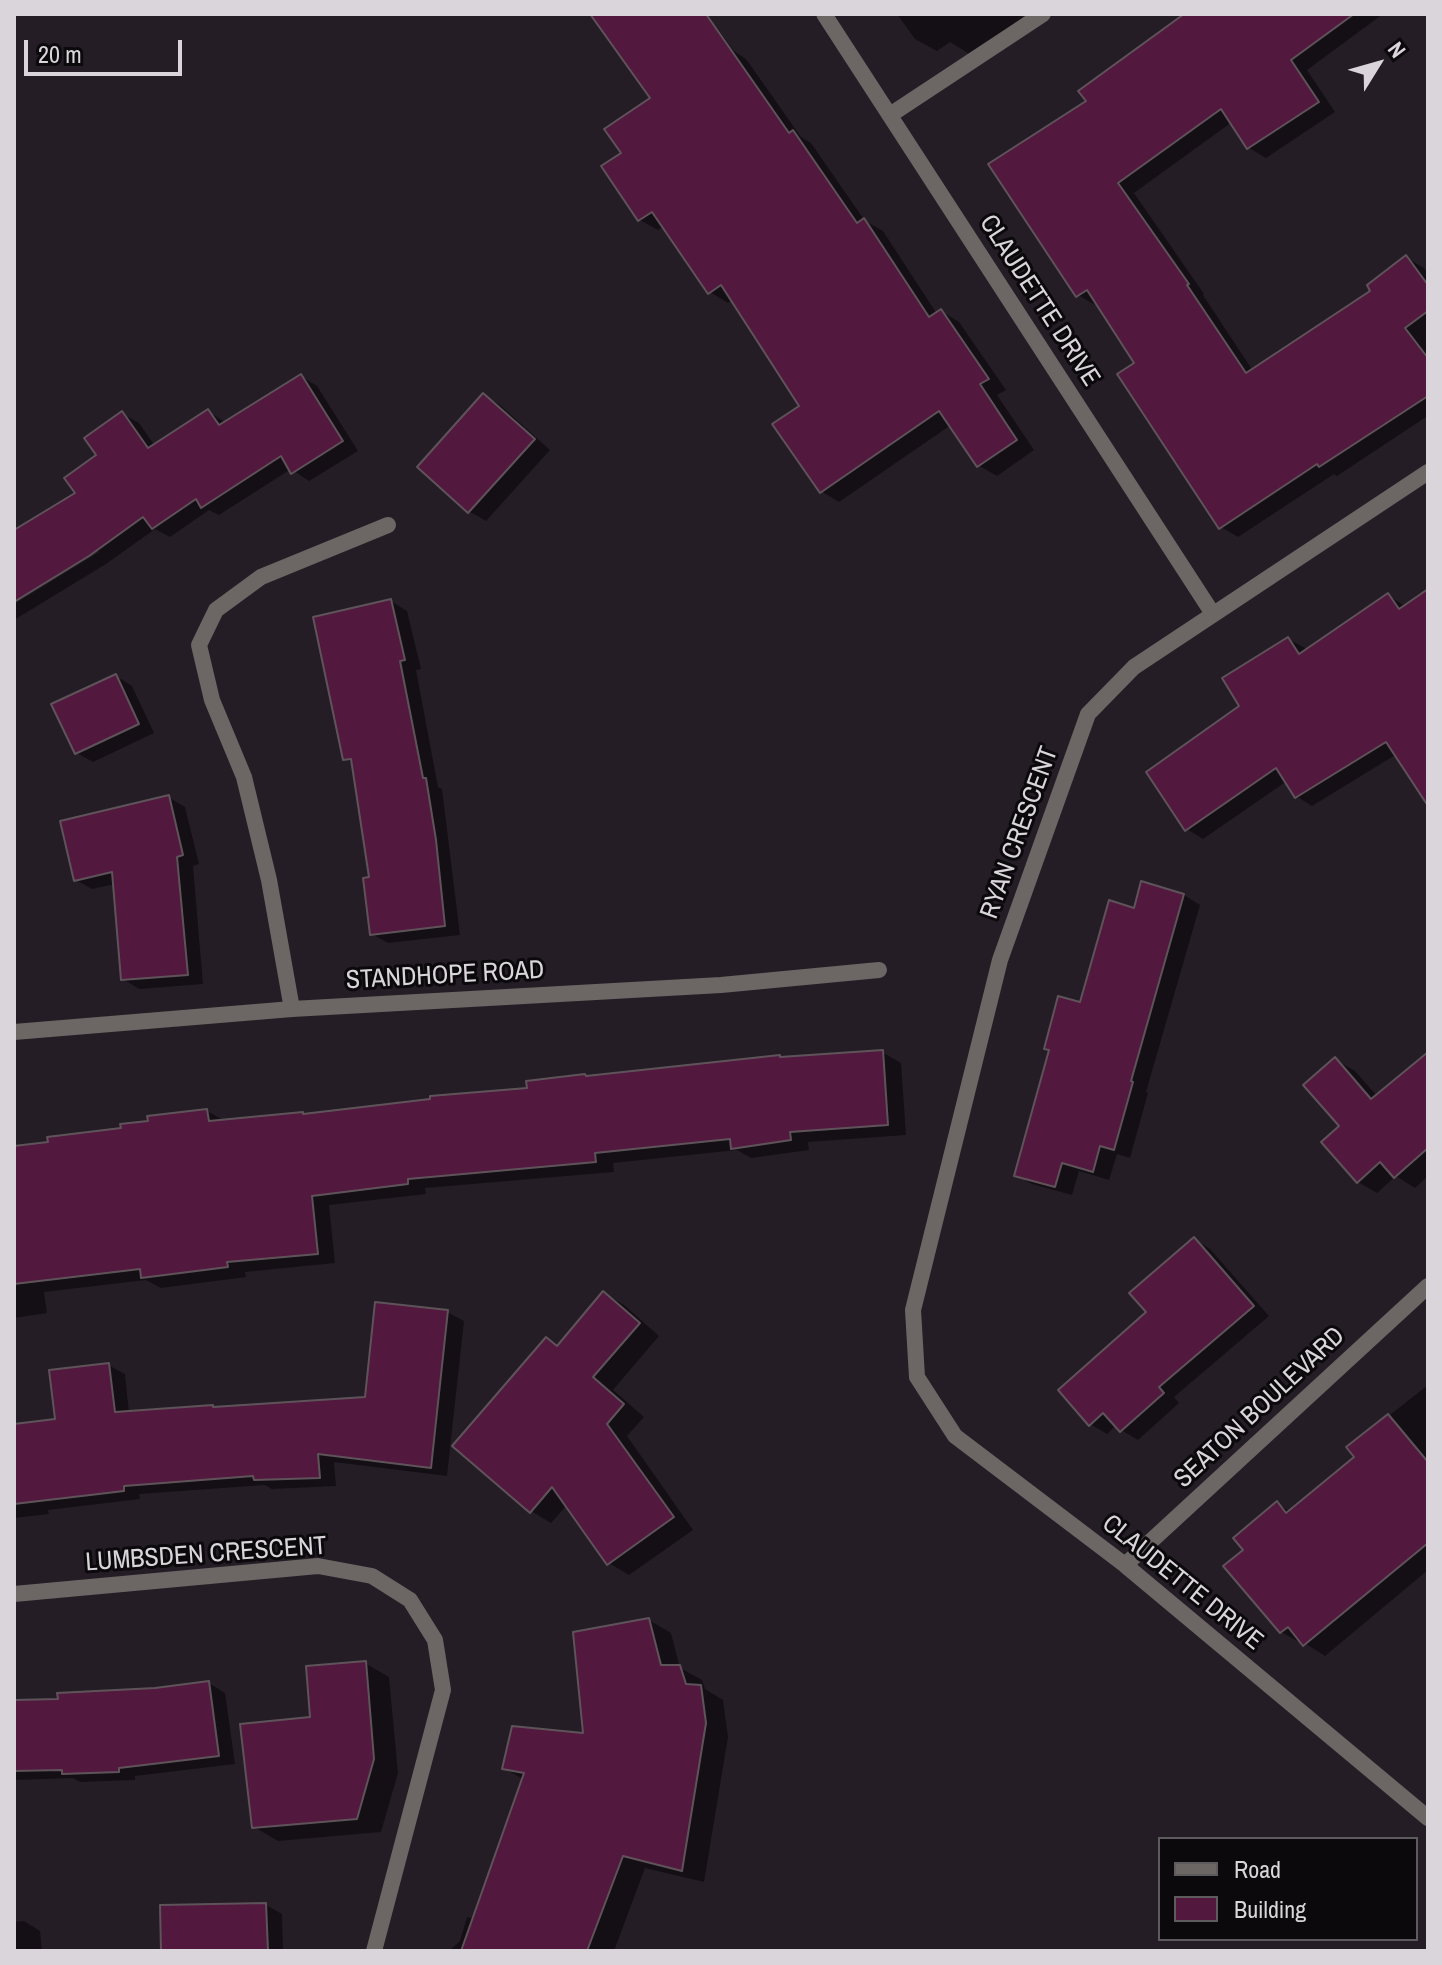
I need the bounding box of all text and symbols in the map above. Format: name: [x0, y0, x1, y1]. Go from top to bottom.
scale bar: [28, 24, 186, 74]
north arrow: [1338, 24, 1418, 104]
text: N: [1381, 35, 1413, 64]
text: 20 m: [38, 38, 82, 70]
street label: CLAUDETTE DRIVE: [972, 210, 1106, 392]
street label: RYAN CRESCENT: [974, 743, 1066, 923]
street label: STANDHOPE ROAD: [345, 955, 545, 997]
street label: SEATON BOULEVARD: [1168, 1321, 1352, 1495]
street label: CLAUDETTE DRIVE: [1095, 1509, 1269, 1657]
street label: LUMBSDEN CRESCENT: [84, 1531, 328, 1579]
legend: [1158, 1837, 1418, 1941]
text: Road: [1234, 1853, 1281, 1885]
text: Building: [1234, 1893, 1306, 1925]

